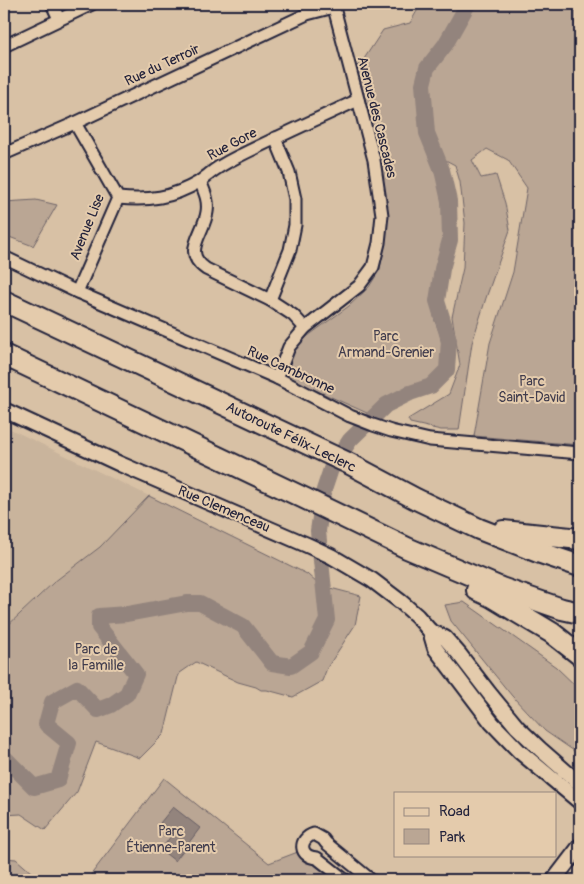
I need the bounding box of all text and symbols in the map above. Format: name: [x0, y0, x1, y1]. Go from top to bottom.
street label: Rue du Terroir: [122, 40, 202, 90]
street label: Avenue des Cascades: [354, 55, 400, 180]
street label: Rue Gore: [204, 124, 260, 164]
street label: Avenue Lise: [66, 191, 108, 262]
park label: Parc Armand-Grenier: [338, 328, 434, 361]
street label: Rue Cambronne: [245, 342, 337, 398]
park label: Parc Saint-David: [498, 373, 566, 406]
street label: Autoroute Félix-Leclerc: [223, 398, 359, 476]
street label: Rue Clemenceau: [176, 482, 272, 536]
park label: Parc de la Famille: [68, 641, 124, 674]
legend: [394, 792, 556, 856]
text: Road: [439, 802, 470, 821]
park label: Parc Étienne-Parent: [126, 823, 216, 856]
text: Park: [439, 828, 466, 847]

